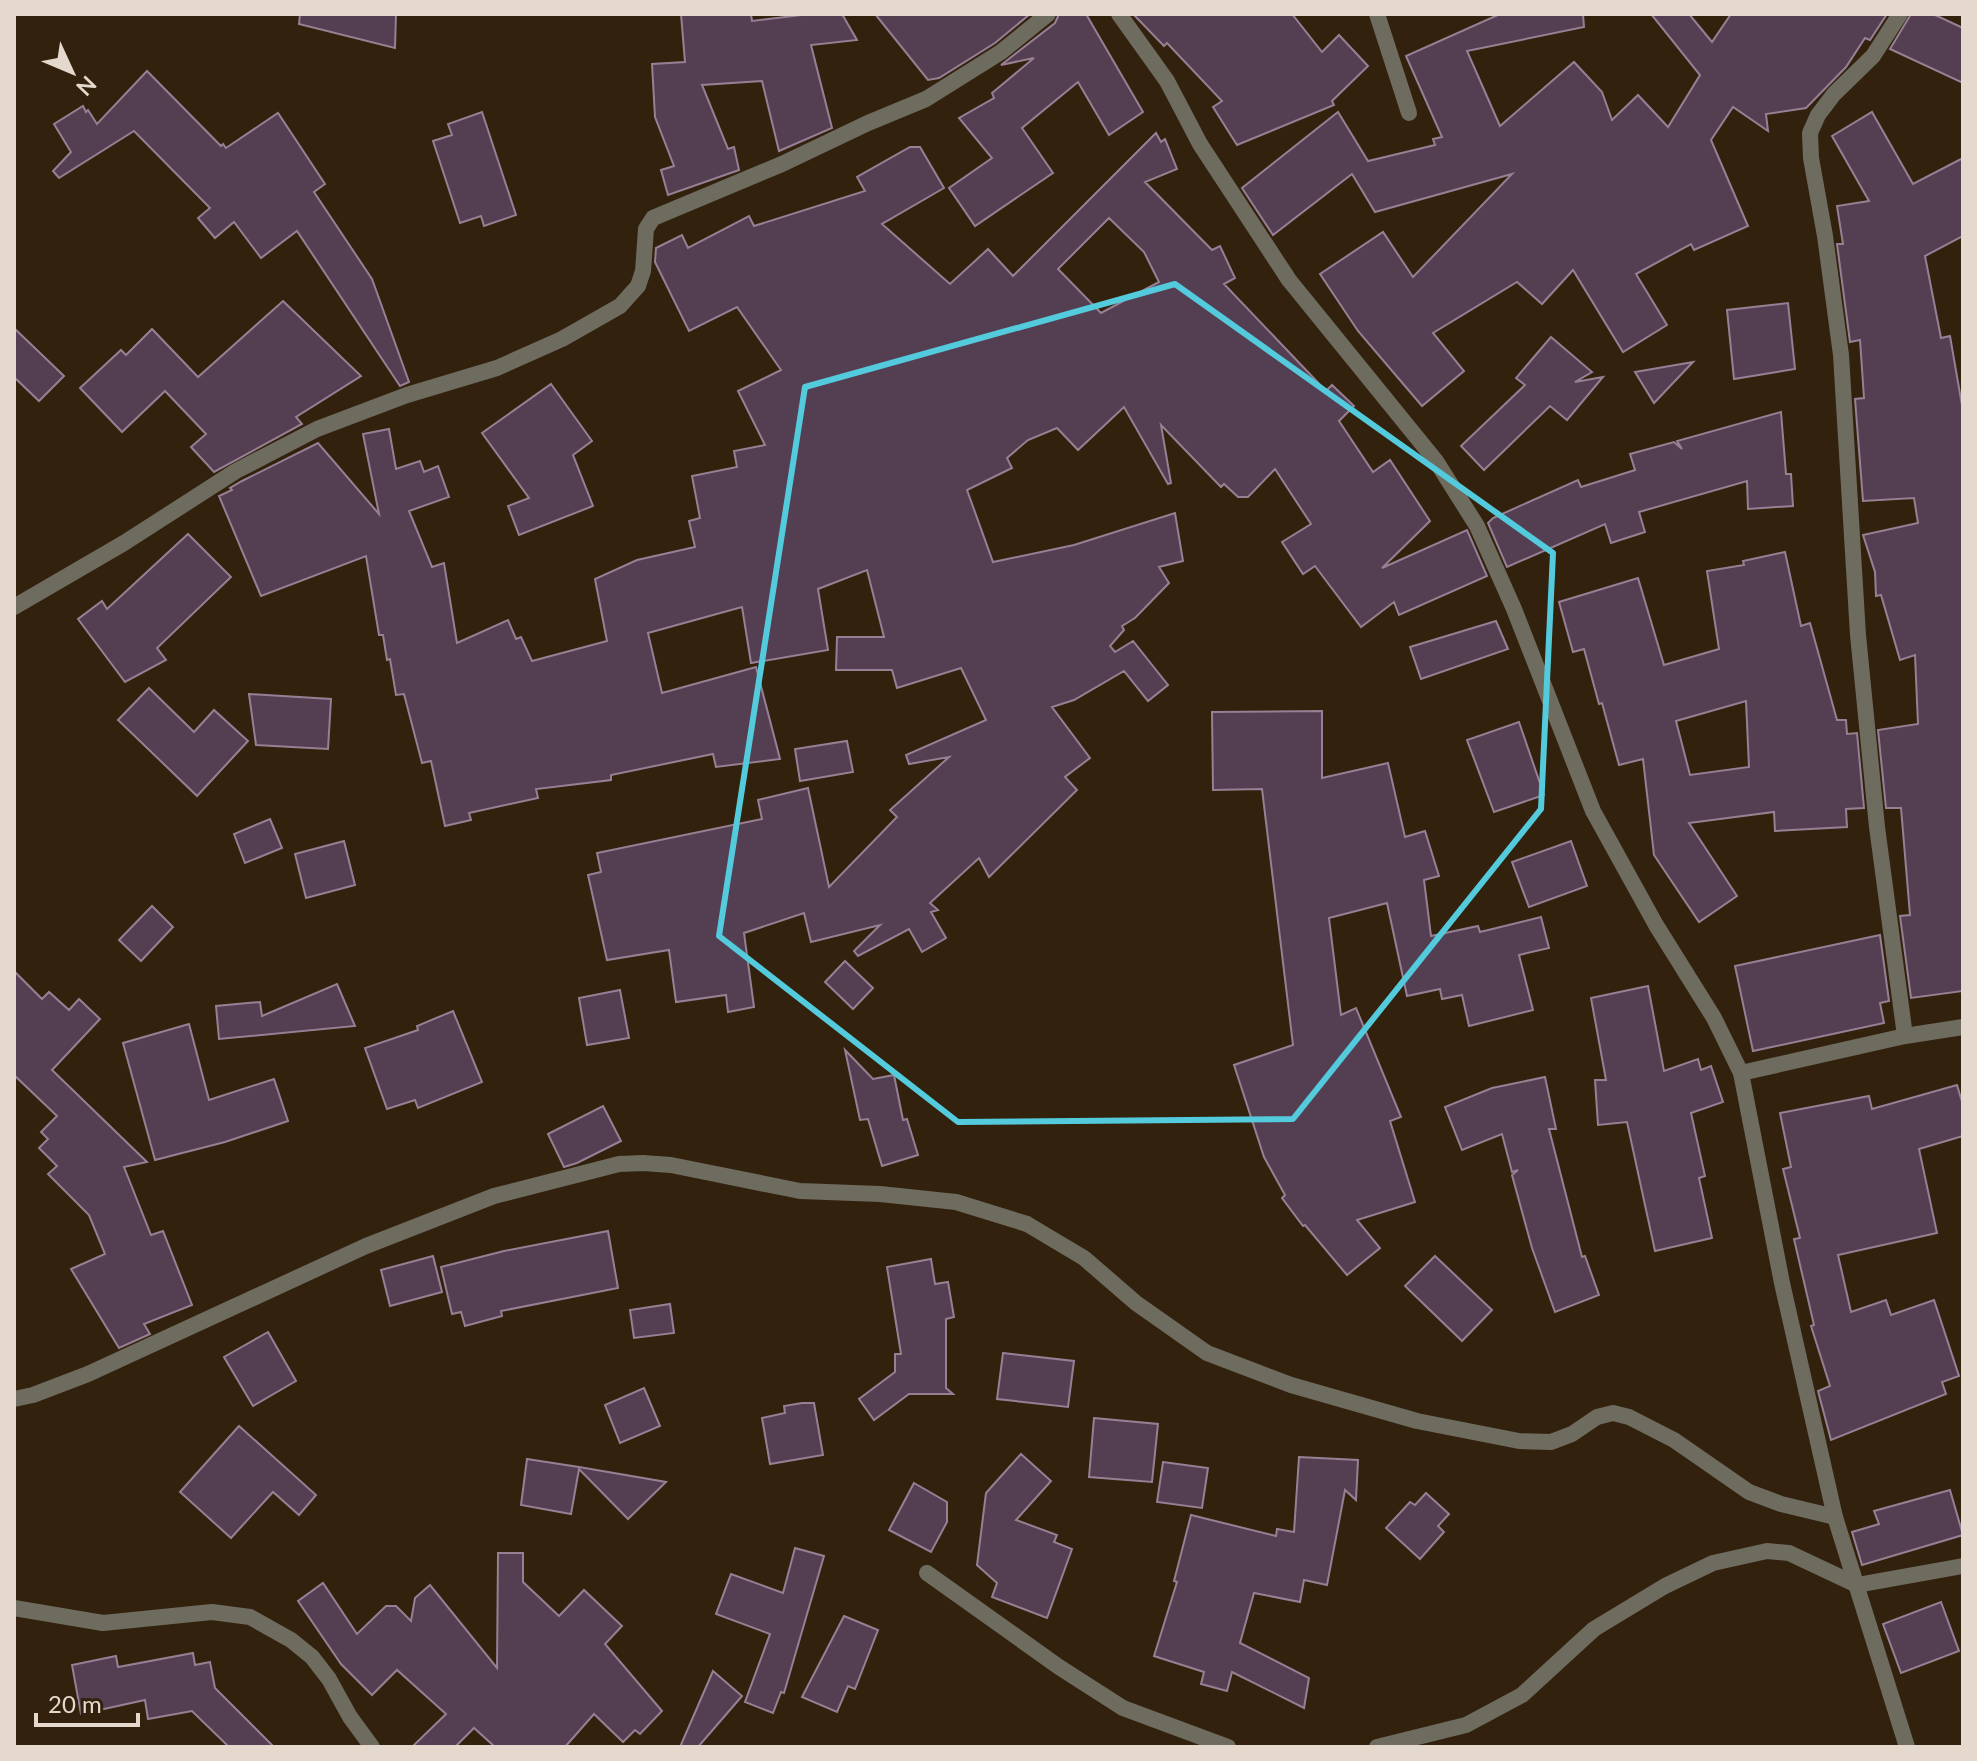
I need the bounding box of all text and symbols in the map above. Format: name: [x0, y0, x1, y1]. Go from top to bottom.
north arrow: [32, 32, 112, 112]
text: N: [71, 71, 102, 102]
scale bar: [36, 1677, 138, 1727]
text: 20 m: [48, 1689, 102, 1718]

